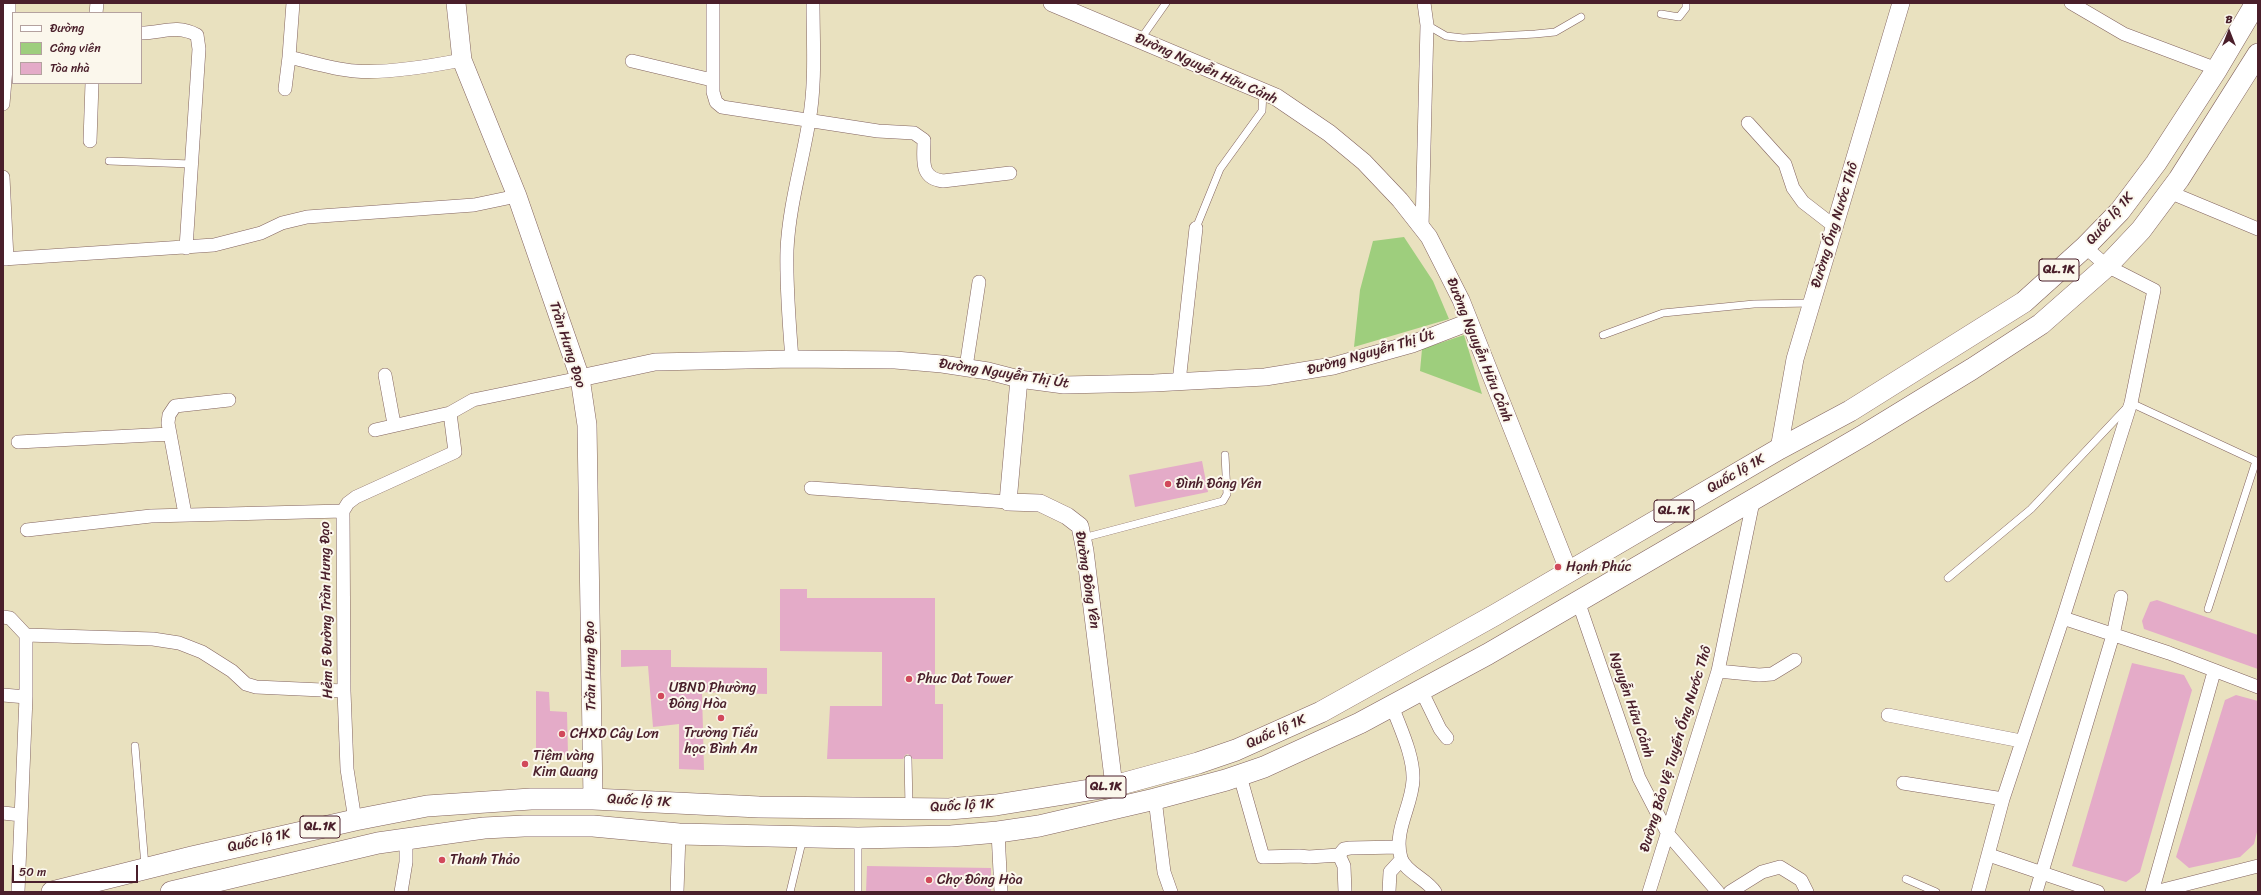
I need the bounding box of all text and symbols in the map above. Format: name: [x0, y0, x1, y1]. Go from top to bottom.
text: B: [2226, 10, 2232, 29]
legend: [12, 12, 142, 84]
north arrow: [2209, 12, 2249, 52]
text: Đường: [50, 17, 84, 39]
street label: Đường Nguyễn Hữu Cảnh: [1132, 30, 1280, 108]
text: Công viên: [50, 37, 101, 59]
text: Tòa nhà: [50, 57, 90, 79]
street label: Đường Ống Nước Thô: [1808, 160, 1862, 290]
street label: Quốc lộ 1K: [2083, 189, 2137, 249]
road number: QL.1K: [2039, 259, 2079, 281]
street label: Đường Nguyễn Hữu Cảnh: [1442, 275, 1516, 425]
street label: Trần Hưng Đạo: [545, 300, 589, 390]
street label: Đường Nguyễn Thị Út: [1305, 327, 1437, 379]
street label: Đường Nguyễn Thị Út: [938, 355, 1070, 393]
street label: Quốc lộ 1K: [1704, 451, 1768, 497]
place label: Đình Đông Yên: [1176, 476, 1261, 492]
marker: Đình Đông Yên: [1163, 479, 1173, 489]
road number: QL.1K: [1654, 500, 1694, 522]
street label: Hẻm 5 Đường Trần Hưng Đạo: [317, 521, 337, 699]
street label: Đường Đông Yên: [1071, 530, 1103, 630]
place label: Hạnh Phúc: [1566, 559, 1632, 575]
marker: Hạnh Phúc: [1553, 562, 1563, 572]
street label: Trần Hưng Đạo: [582, 621, 600, 711]
street label: Đường Bảo Vệ Tuyến Ống Nước Thô: [1637, 644, 1715, 854]
street label: Nguyễn Hữu Cảnh: [1605, 650, 1657, 760]
place label: Phuc Dat Tower: [917, 671, 1012, 687]
marker: Phuc Dat Tower: [904, 674, 914, 684]
place label: UBND Phường Đông Hòa: [669, 680, 756, 712]
marker: UBND Phường Đông Hòa: [656, 691, 666, 701]
street label: Quốc lộ 1K: [1244, 711, 1308, 753]
marker: Trường Tiểu học Bình An: [716, 713, 726, 723]
place label: Trường Tiểu học Bình An: [684, 725, 758, 758]
place label: CHXD Cây Lơn: [570, 726, 659, 742]
marker: CHXD Cây Lơn: [557, 729, 567, 739]
place label: Tiệm vàng Kim Quang: [533, 748, 598, 780]
marker: Tiệm vàng Kim Quang: [520, 759, 530, 769]
road number: QL.1K: [1086, 776, 1126, 798]
street label: Quốc lộ 1K: [607, 791, 671, 811]
street label: Quốc lộ 1K: [930, 796, 994, 816]
road number: QL.1K: [300, 816, 340, 838]
street label: Quốc lộ 1K: [226, 826, 292, 856]
place label: Thanh Thảo: [450, 852, 520, 868]
marker: Thanh Thảo: [437, 855, 447, 865]
scale bar: [14, 857, 140, 883]
text: 50 m: [19, 861, 46, 883]
place label: Chợ Đông Hòa: [937, 872, 1023, 888]
marker: Chợ Đông Hòa: [924, 875, 934, 885]

